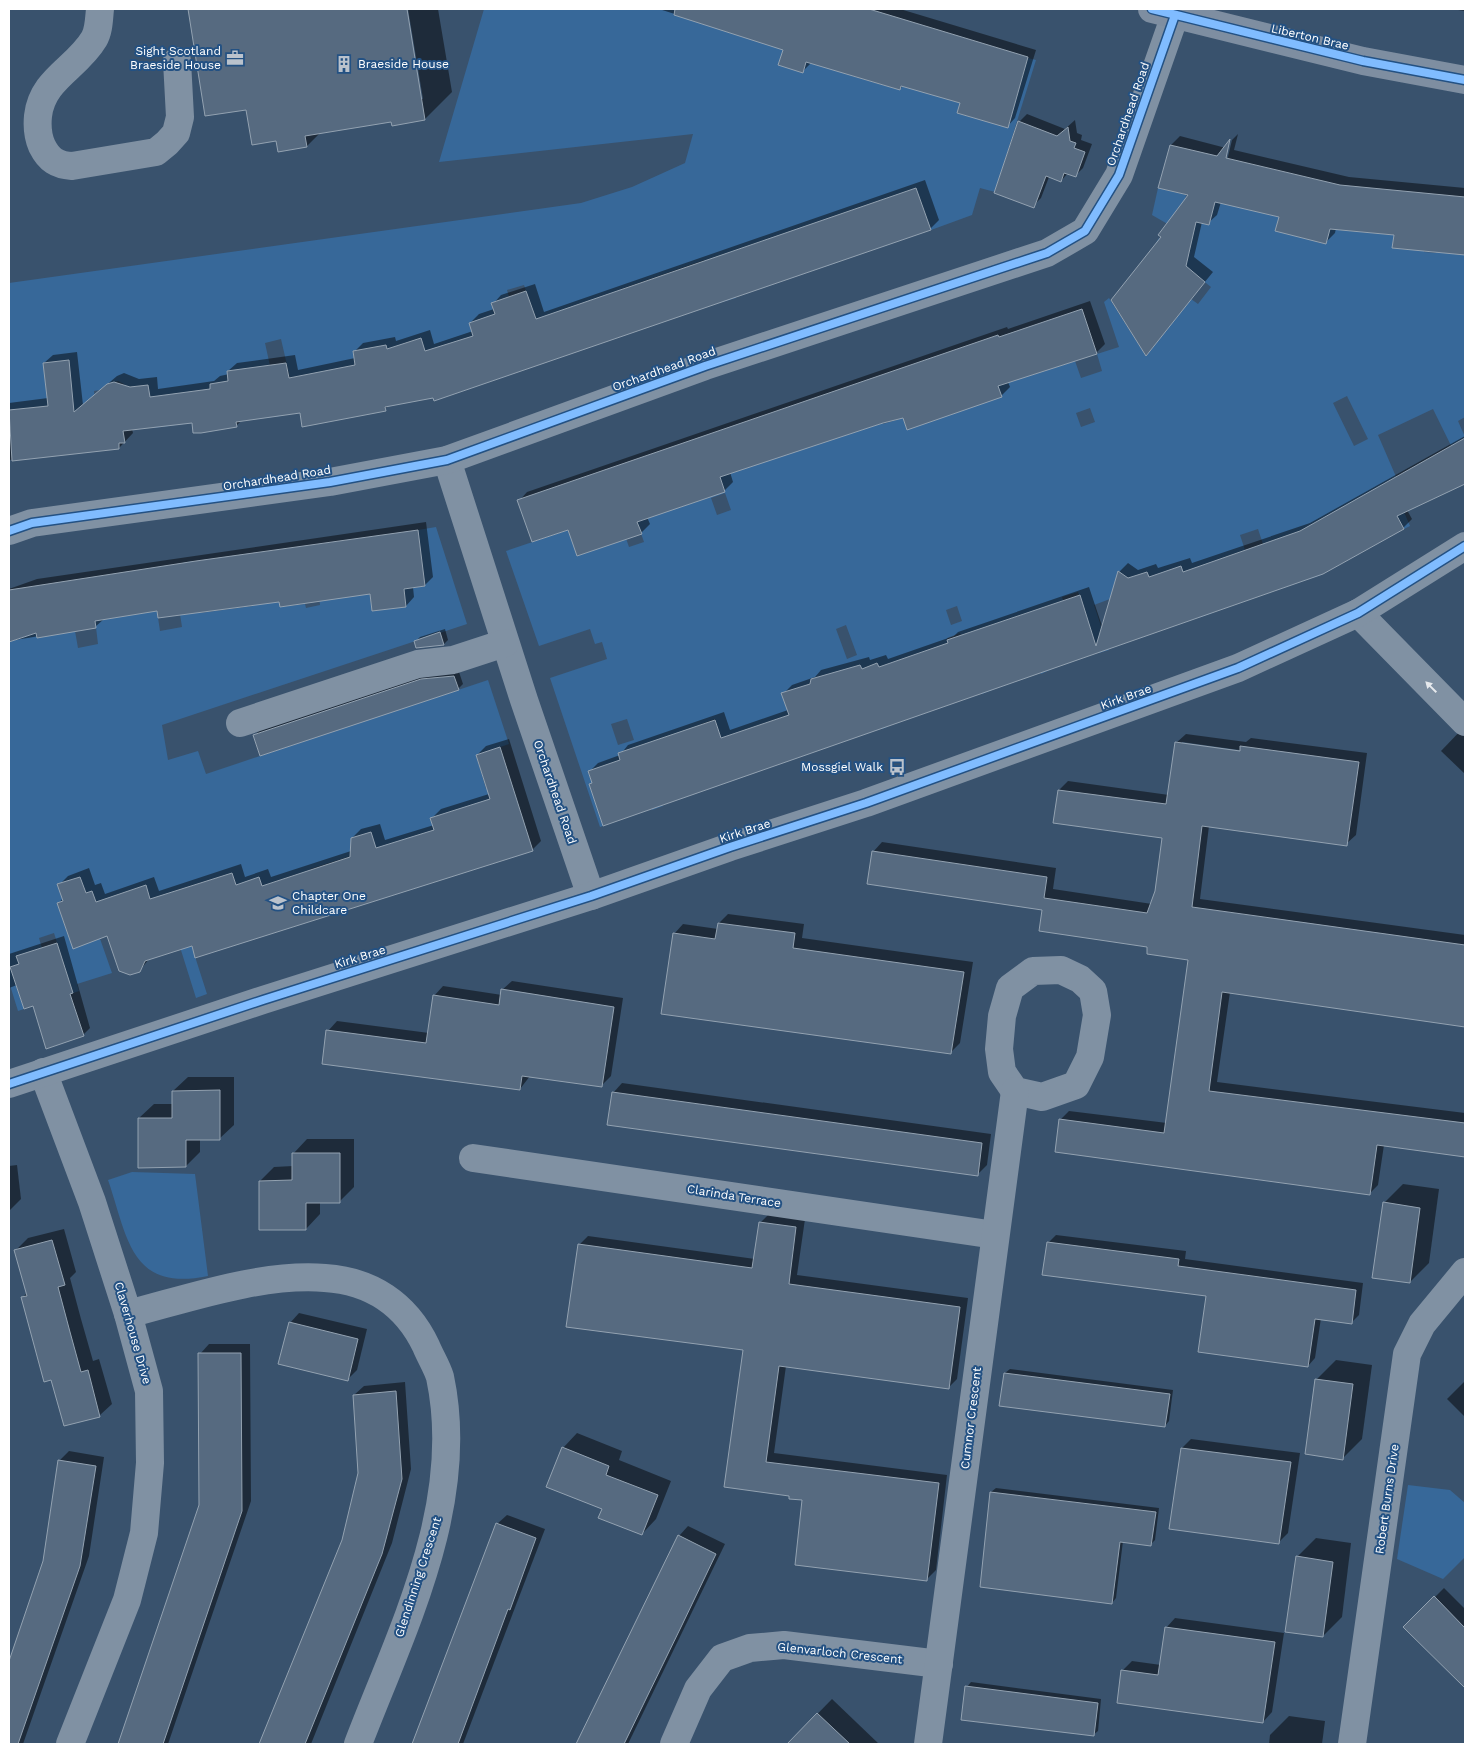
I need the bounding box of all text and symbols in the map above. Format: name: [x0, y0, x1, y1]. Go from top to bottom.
street label: Liberton Brae: [1270, 21, 1350, 53]
place label: Sight Scotland Braeside House: [130, 44, 221, 72]
office icon: Sight Scotland Braeside House: [225, 48, 245, 68]
building icon: Braeside House: [334, 54, 354, 74]
place label: Braeside House: [358, 57, 449, 71]
street label: Orchardhead Road: [1104, 60, 1152, 168]
street label: Orchardhead Road: [610, 344, 718, 394]
street label: Orchardhead Road: [222, 463, 332, 493]
street label: Kirk Brae: [1099, 681, 1153, 713]
one-way arrow: [1425, 681, 1437, 693]
street label: Orchardhead Road: [531, 738, 579, 846]
bus stop icon: Mossgiel Walk: [887, 757, 907, 777]
place label: Mossgiel Walk: [801, 760, 883, 774]
street label: Kirk Brae: [718, 816, 772, 846]
place label: Chapter One Childcare: [292, 889, 366, 917]
school or university icon: Chapter One Childcare: [268, 893, 288, 913]
street label: Kirk Brae: [333, 943, 387, 971]
street label: Clarinda Terrace: [686, 1182, 782, 1210]
street label: Claverhouse Drive: [112, 1280, 154, 1386]
street label: Cumnor Crescent: [958, 1366, 984, 1470]
street label: Robert Burns Drive: [1372, 1443, 1402, 1555]
street label: Glendinning Crescent: [392, 1515, 444, 1639]
street label: Glenvarloch Crescent: [777, 1639, 903, 1667]

